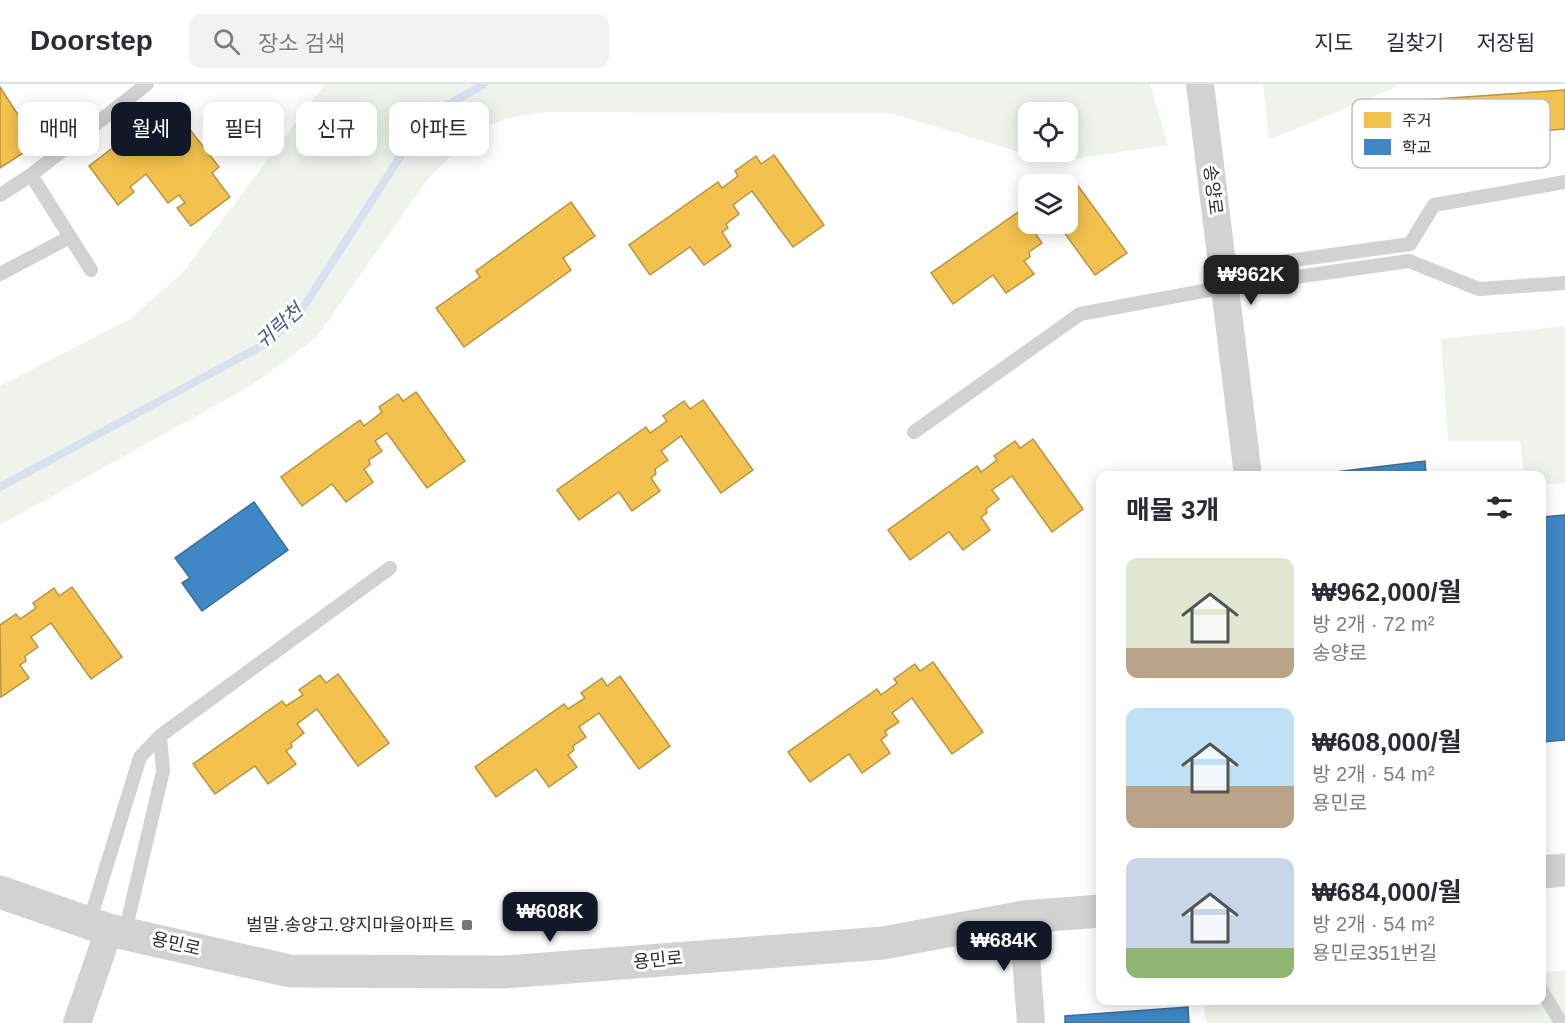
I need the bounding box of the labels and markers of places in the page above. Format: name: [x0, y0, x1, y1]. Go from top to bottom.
pin: ₩962K: [1209, 255, 1293, 306]
pin: ₩608K: [508, 892, 592, 943]
place label: 벌말.송양고.양지마을아파트: [246, 915, 455, 935]
marker: 벌말.송양고.양지마을아파트: [460, 918, 474, 932]
pin: ₩684K: [962, 921, 1046, 972]

